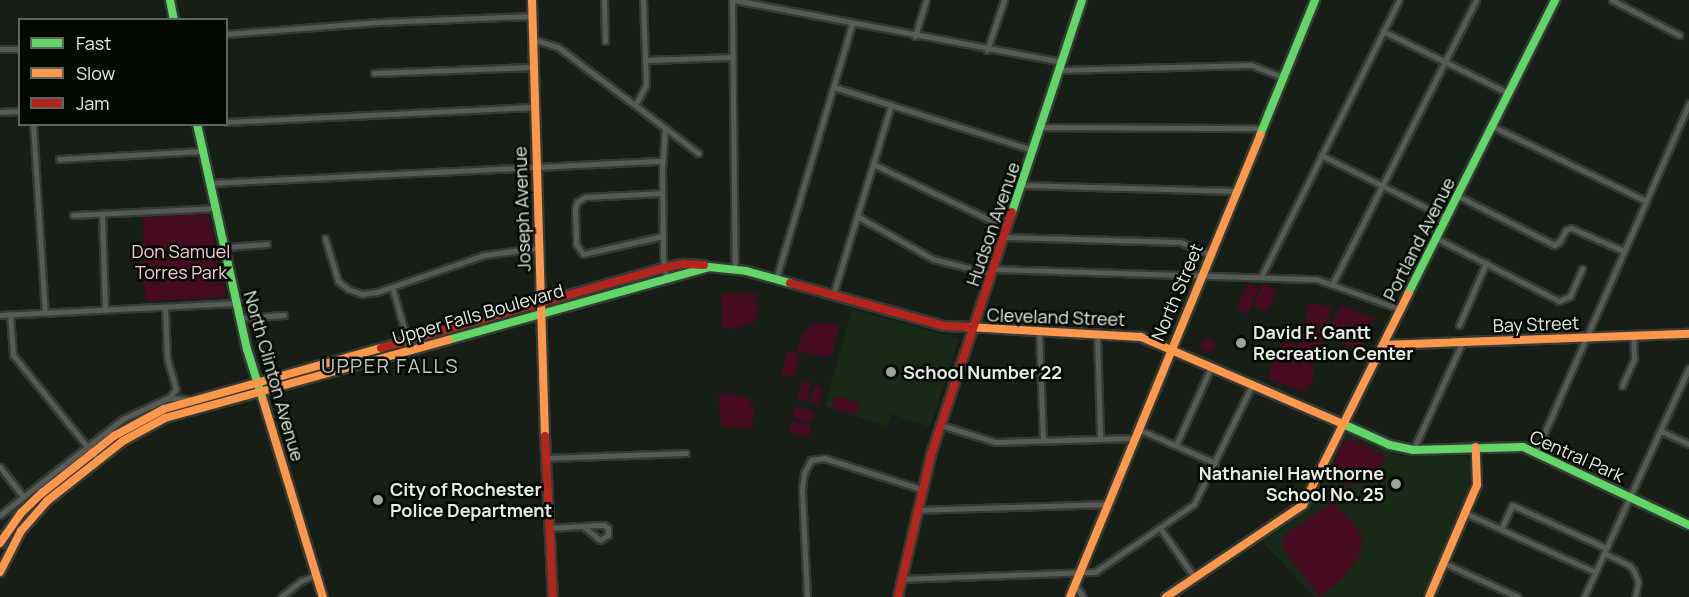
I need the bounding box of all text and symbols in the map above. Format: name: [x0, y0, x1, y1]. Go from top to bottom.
legend: [18, 18, 228, 126]
text: Fast: [76, 31, 111, 55]
text: Slow: [76, 61, 115, 85]
text: Jam: [76, 91, 110, 115]
street label: Joseph Avenue: [509, 146, 535, 272]
street label: Hudson Avenue: [962, 159, 1024, 289]
street label: Portland Avenue: [1379, 174, 1459, 304]
street label: North Street: [1147, 240, 1207, 344]
park label: Don Samuel Torres Park: [132, 241, 230, 284]
street label: Upper Falls Boulevard: [390, 279, 566, 349]
street label: North Clinton Avenue: [239, 288, 309, 464]
street label: Cleveland Street: [986, 304, 1126, 330]
street label: Bay Street: [1492, 312, 1580, 336]
place label: David F. Gantt Recreation Center: [1253, 322, 1413, 364]
marker: David F. Gantt Recreation Center: [1234, 336, 1248, 350]
district label: UPPER FALLS: [321, 353, 459, 377]
place label: School Number 22: [903, 361, 1062, 383]
marker: School Number 22: [884, 365, 898, 379]
street label: Central Park: [1527, 426, 1627, 486]
place label: Nathaniel Hawthorne School No. 25: [1199, 463, 1384, 506]
marker: Nathaniel Hawthorne School No. 25: [1389, 477, 1403, 491]
place label: City of Rochester Police Department: [390, 479, 552, 522]
marker: City of Rochester Police Department: [371, 493, 385, 507]

